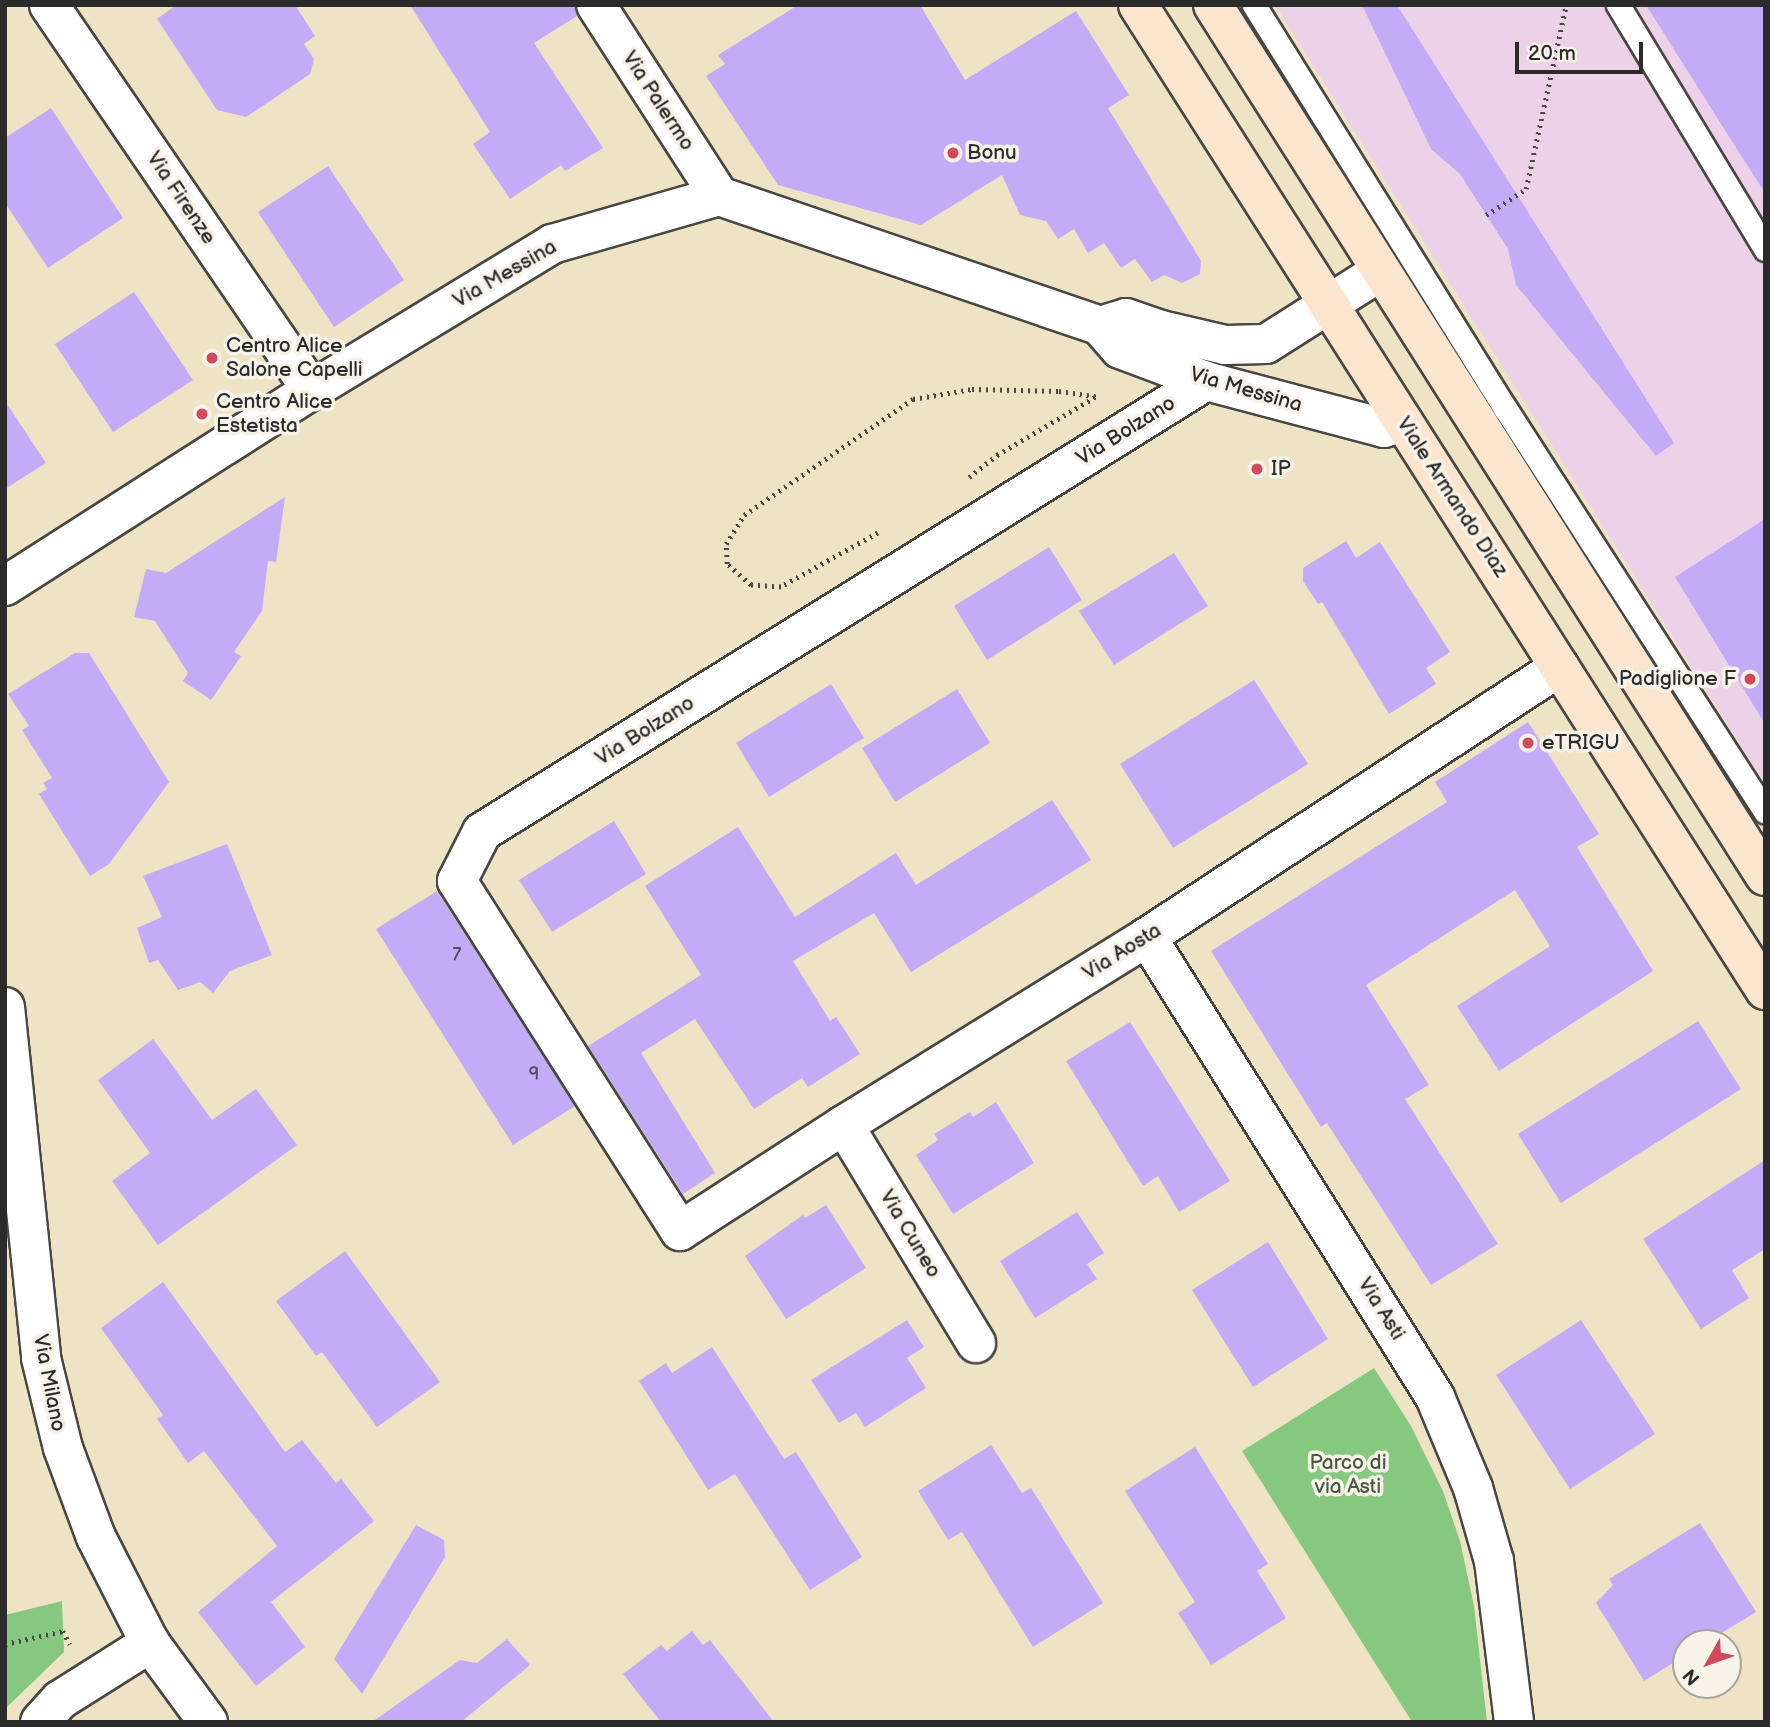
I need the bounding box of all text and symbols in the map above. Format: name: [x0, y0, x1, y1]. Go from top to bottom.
scale bar: [1518, 28, 1646, 72]
text: 20 m: [1528, 41, 1576, 66]
street label: Via Palermo: [617, 47, 699, 155]
place label: Bonu: [967, 140, 1017, 166]
marker: Bonu: [945, 145, 961, 161]
street label: Via Firenze: [141, 147, 221, 249]
street label: Via Messina: [449, 234, 561, 314]
place label: Centro Alice Salone Capelli: [226, 333, 363, 383]
marker: Centro Alice Salone Capelli: [204, 350, 220, 366]
street label: Via Messina: [1187, 362, 1305, 418]
place label: Centro Alice Estetista: [216, 389, 332, 439]
street label: Via Bolzano: [1072, 391, 1180, 471]
marker: Centro Alice Estetista: [194, 406, 210, 422]
street label: Viale Armando Diaz: [1391, 412, 1513, 582]
place label: IP: [1271, 456, 1291, 482]
marker: IP: [1249, 461, 1265, 477]
place label: Padiglione F: [1619, 666, 1736, 692]
marker: Padiglione F: [1742, 671, 1758, 687]
street label: Via Bolzano: [591, 691, 699, 771]
place label: eTRIGU: [1542, 730, 1620, 756]
marker: eTRIGU: [1520, 735, 1536, 751]
street label: Via Aosta: [1078, 918, 1166, 986]
house number: 7: [453, 944, 461, 966]
house number: 9: [529, 1064, 539, 1086]
street label: Via Cuneo: [874, 1185, 946, 1283]
street label: Via Asti: [1352, 1273, 1410, 1345]
street label: Via Milano: [27, 1332, 71, 1434]
park label: Parco di via Asti: [1309, 1450, 1387, 1500]
north arrow: [1672, 1629, 1742, 1699]
text: N: [1679, 1664, 1705, 1689]

